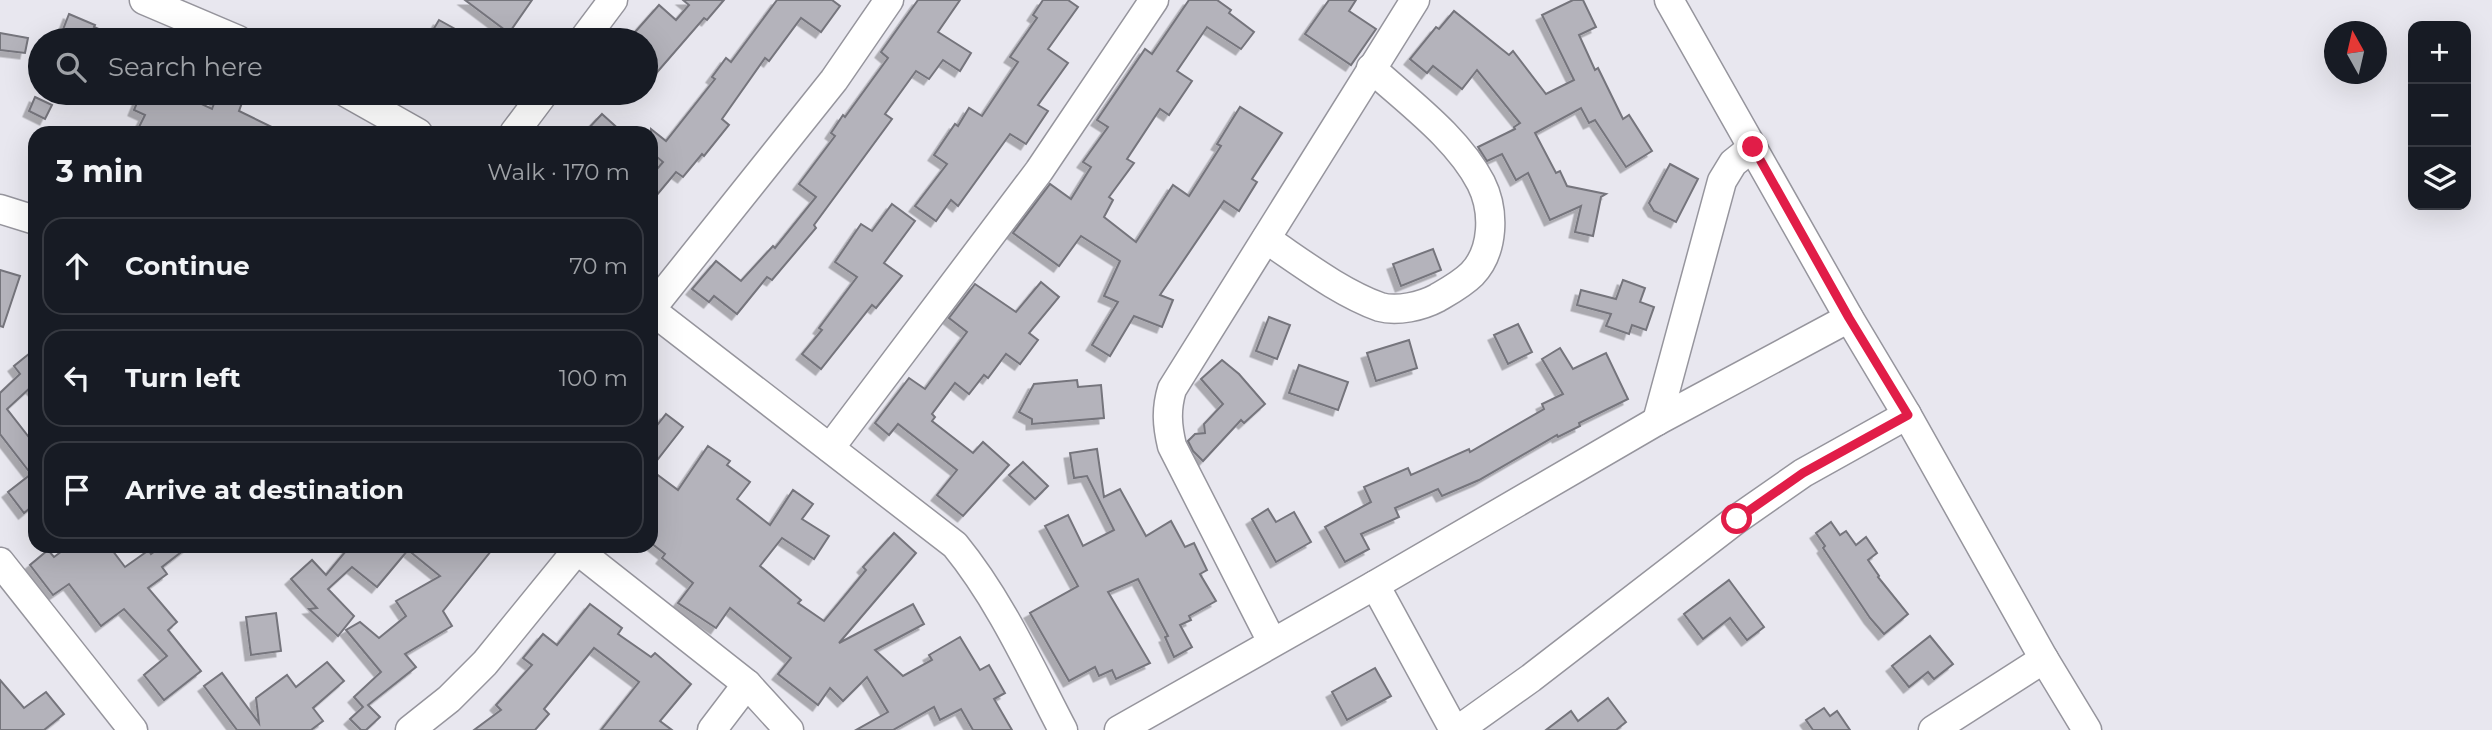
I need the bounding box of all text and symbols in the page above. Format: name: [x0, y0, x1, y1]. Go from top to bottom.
north arrow: [2324, 21, 2387, 84]
map controls: [2408, 21, 2471, 210]
button: +: [2408, 21, 2471, 84]
search box: [28, 28, 658, 105]
icon: search: [52, 48, 90, 86]
text: Search here: [108, 51, 263, 83]
button: −: [2408, 84, 2471, 147]
route end: [1737, 131, 1768, 162]
button: layers: [2408, 147, 2471, 210]
text: 3 min: [56, 153, 143, 190]
text: Walk · 170 m: [487, 158, 630, 186]
icon: ahead: [58, 247, 96, 285]
text: Continue: [125, 250, 250, 282]
text: 70 m: [569, 252, 628, 280]
icon: left: [58, 359, 96, 397]
text: Turn left: [125, 362, 241, 394]
text: 100 m: [559, 364, 628, 392]
icon: arrive: [58, 471, 96, 509]
text: Arrive at destination: [125, 474, 404, 506]
route start: [1721, 503, 1752, 534]

